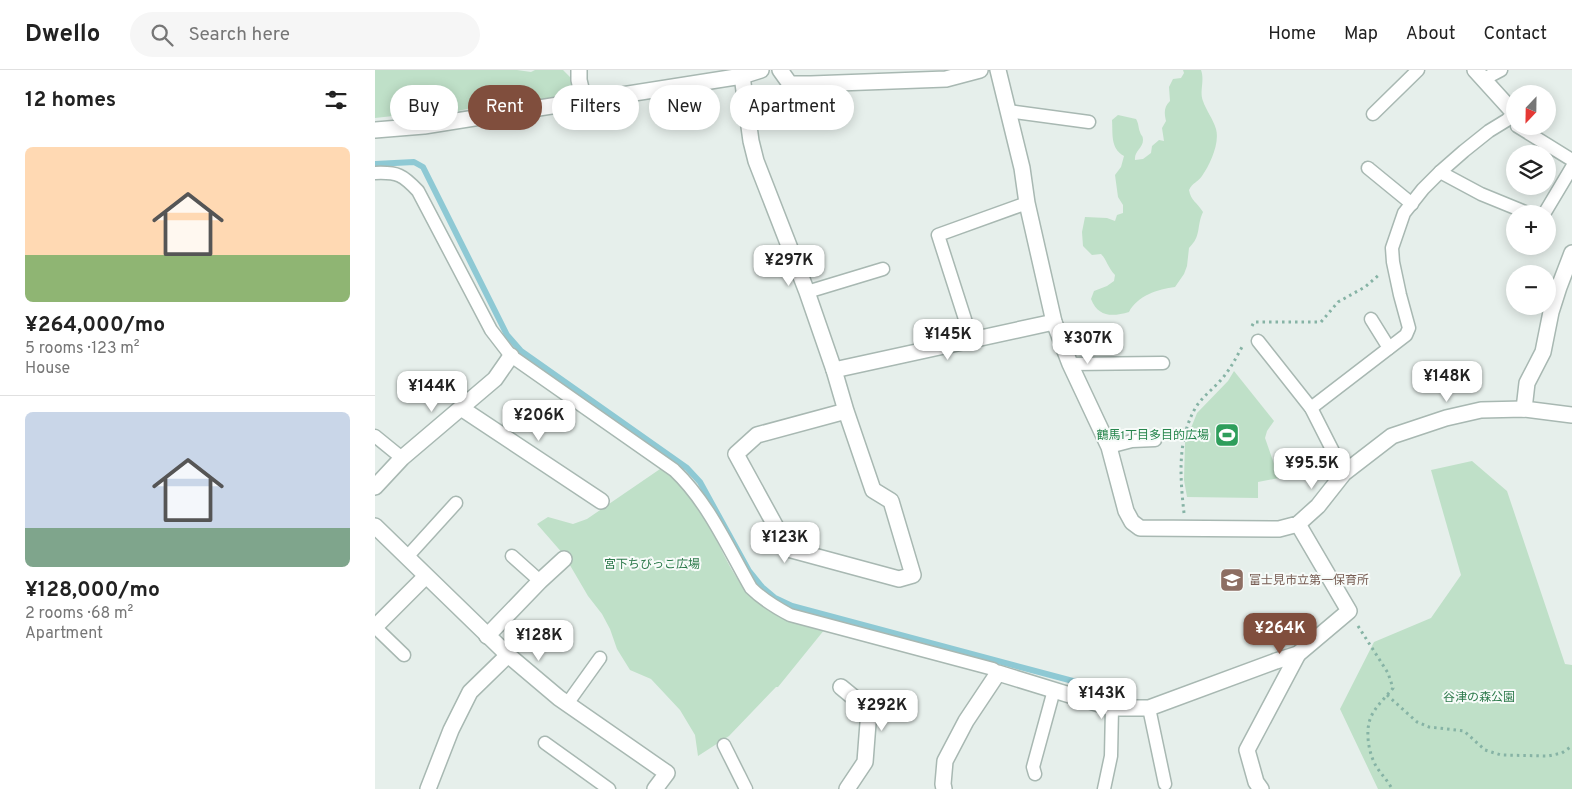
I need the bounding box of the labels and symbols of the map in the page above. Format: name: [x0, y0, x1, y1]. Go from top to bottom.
north arrow: [1506, 85, 1556, 135]
pin: ¥297K: [754, 244, 824, 287]
pin: ¥145K: [913, 318, 983, 361]
pin: ¥307K: [1053, 322, 1123, 365]
pin: ¥148K: [1412, 360, 1482, 403]
pin: ¥144K: [397, 370, 467, 413]
pin: ¥206K: [504, 400, 574, 442]
sports icon: 鶴馬1丁目多目的広場: [1214, 422, 1240, 448]
place label: 鶴馬1丁目多目的広場: [1097, 428, 1209, 444]
pin: ¥95.5K: [1271, 448, 1353, 490]
pin: ¥123K: [750, 522, 820, 564]
park label: 宮下ちびっこ広場: [604, 557, 700, 573]
school or university icon: 富士見市立第一保育所: [1219, 567, 1245, 593]
place label: 富士見市立第一保育所: [1249, 573, 1369, 589]
pin: ¥264K: [1245, 612, 1315, 655]
pin: ¥128K: [504, 620, 574, 662]
pin: ¥143K: [1067, 678, 1137, 720]
pin: ¥292K: [847, 690, 917, 732]
park label: 谷津の森公園: [1443, 690, 1515, 706]

